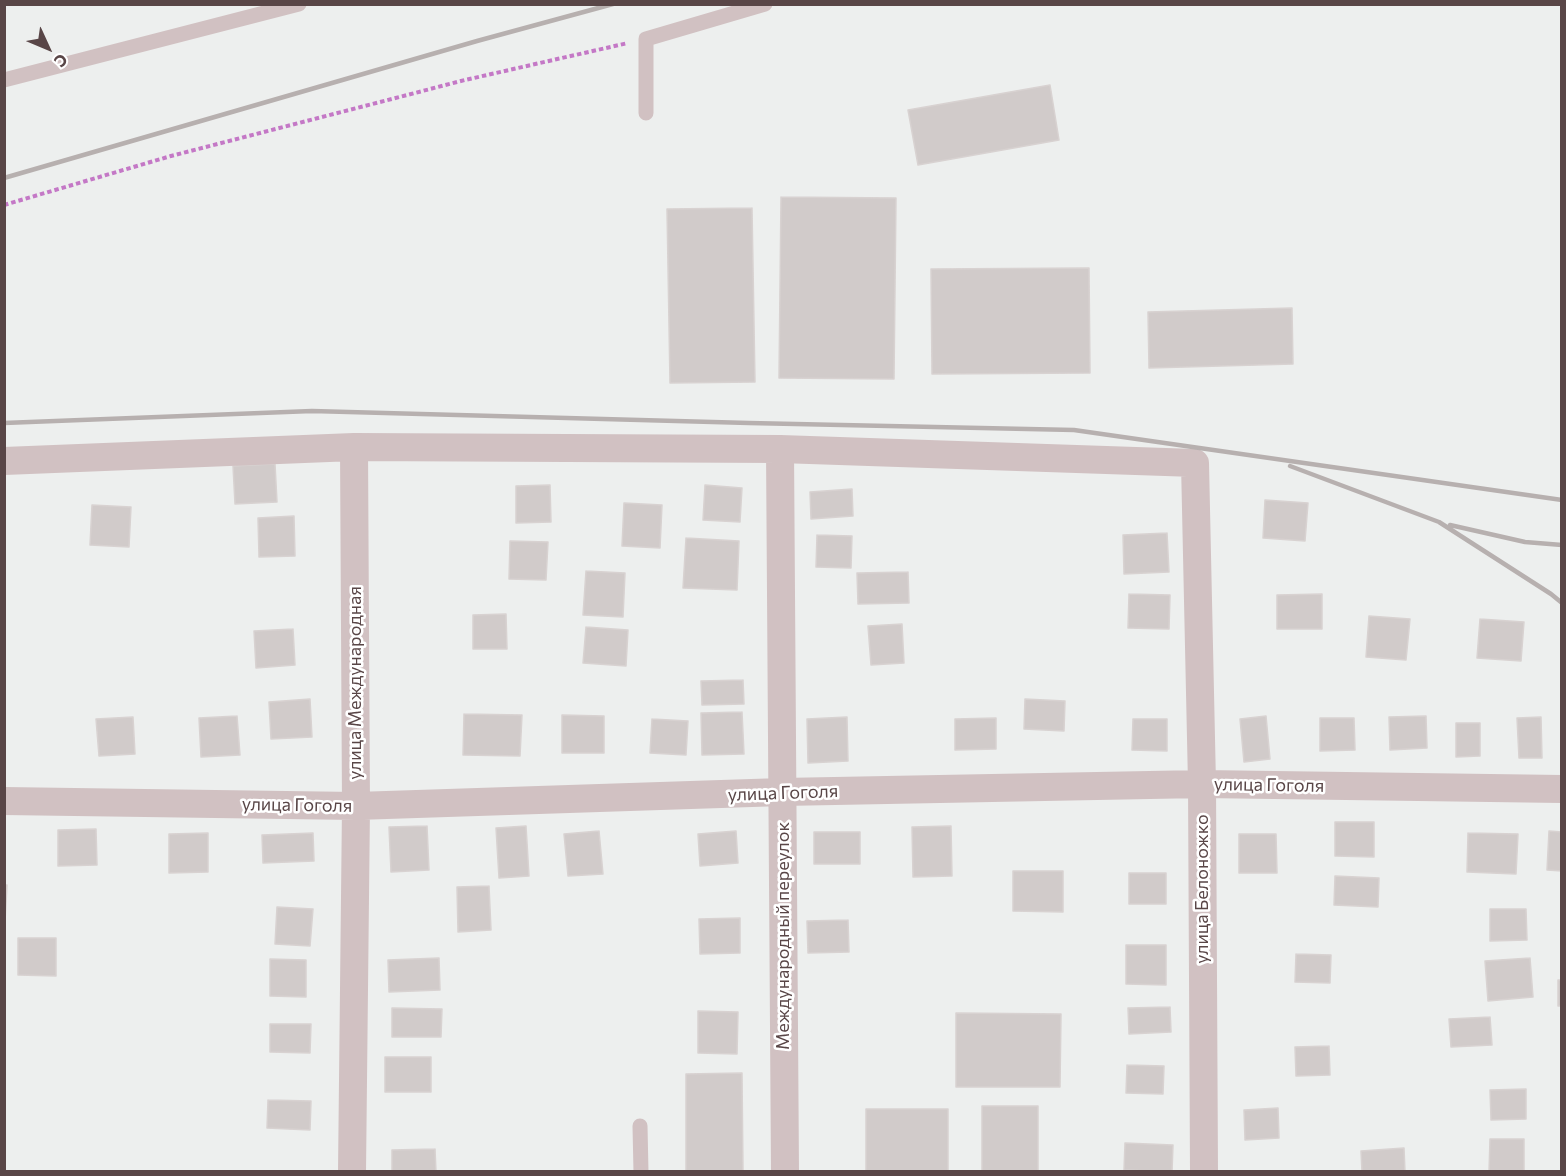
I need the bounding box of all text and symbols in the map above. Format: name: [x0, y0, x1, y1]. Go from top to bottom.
north arrow: [18, 18, 78, 78]
text: С: [51, 50, 72, 71]
street label: улица Международная: [344, 586, 366, 780]
street label: улица Гоголя: [1214, 773, 1324, 797]
street label: улица Гоголя: [727, 780, 839, 806]
street label: улица Гоголя: [242, 793, 352, 817]
street label: улица Белоножко: [1191, 814, 1213, 964]
street label: Международный переулок: [772, 822, 794, 1050]

